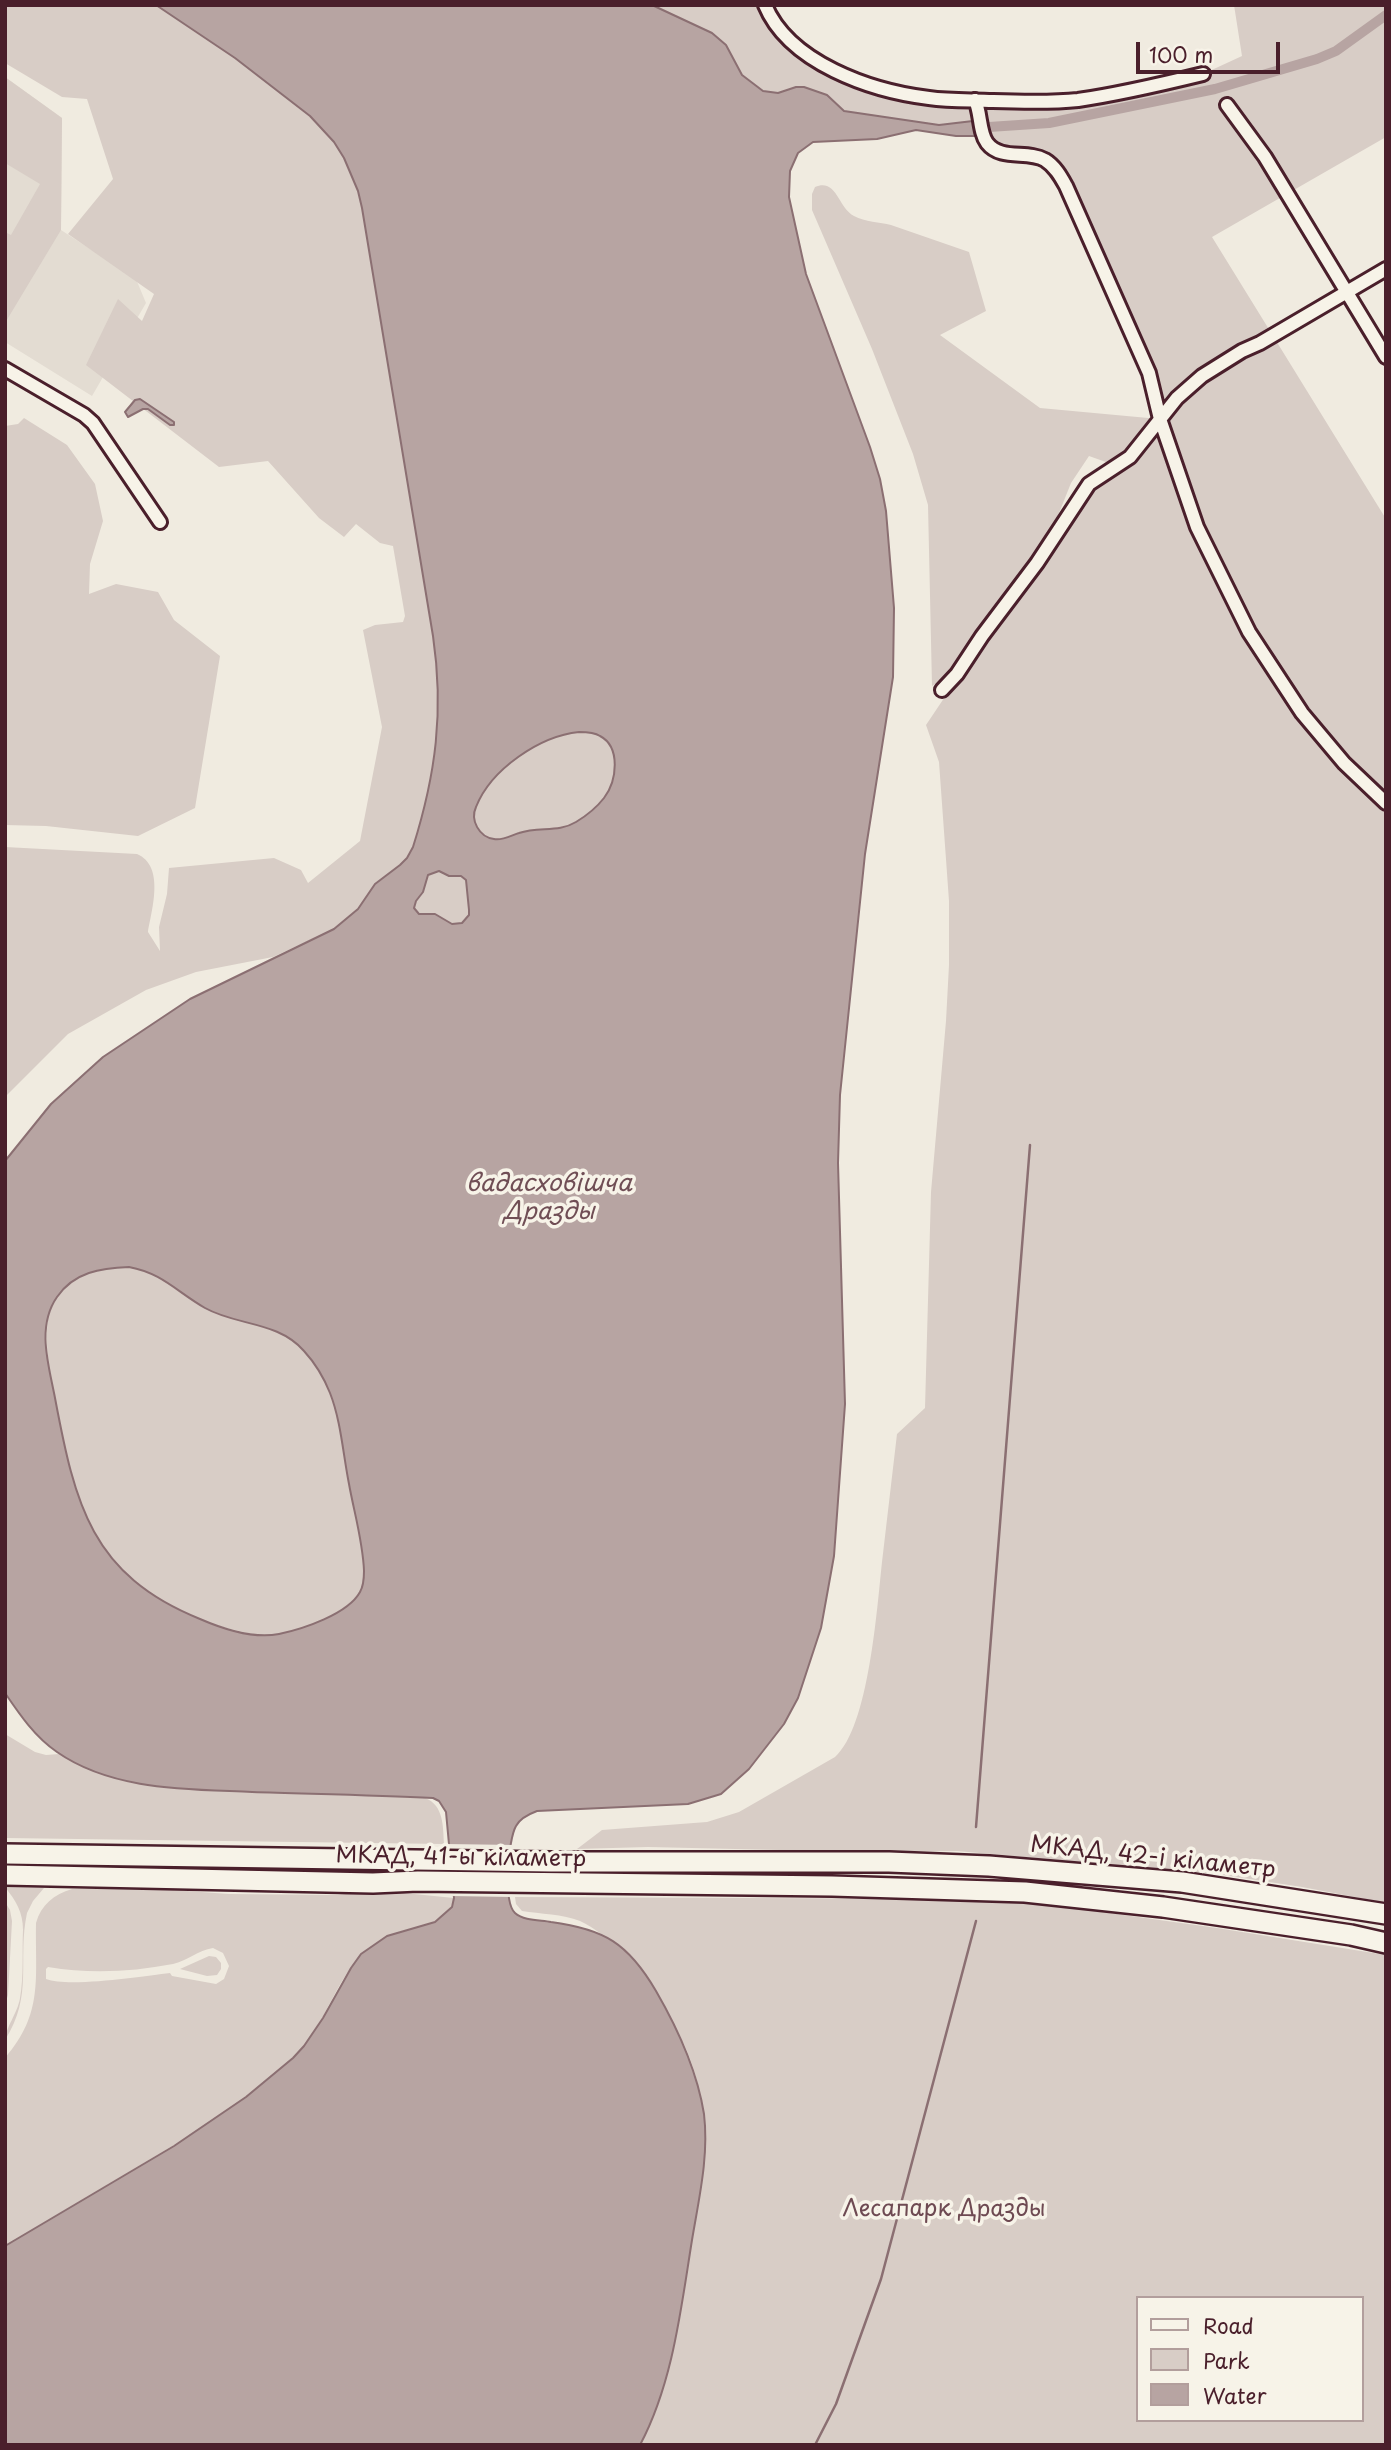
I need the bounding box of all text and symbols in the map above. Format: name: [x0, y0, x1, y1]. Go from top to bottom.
scale bar: [1139, 28, 1282, 72]
text: 100 m: [1149, 38, 1213, 70]
water label: вадасховішча Дразды: [466, 1170, 632, 1226]
street label: МКАД, 42-і кіламетр: [1029, 1831, 1277, 1885]
street label: МКАД, 41-ы кіламетр: [335, 1842, 587, 1874]
park label: Лесапарк Дразды: [842, 2196, 1046, 2224]
legend: [1136, 2296, 1363, 2422]
text: Road: [1203, 2309, 1254, 2341]
text: Park: [1203, 2344, 1250, 2376]
text: Water: [1203, 2379, 1266, 2411]

